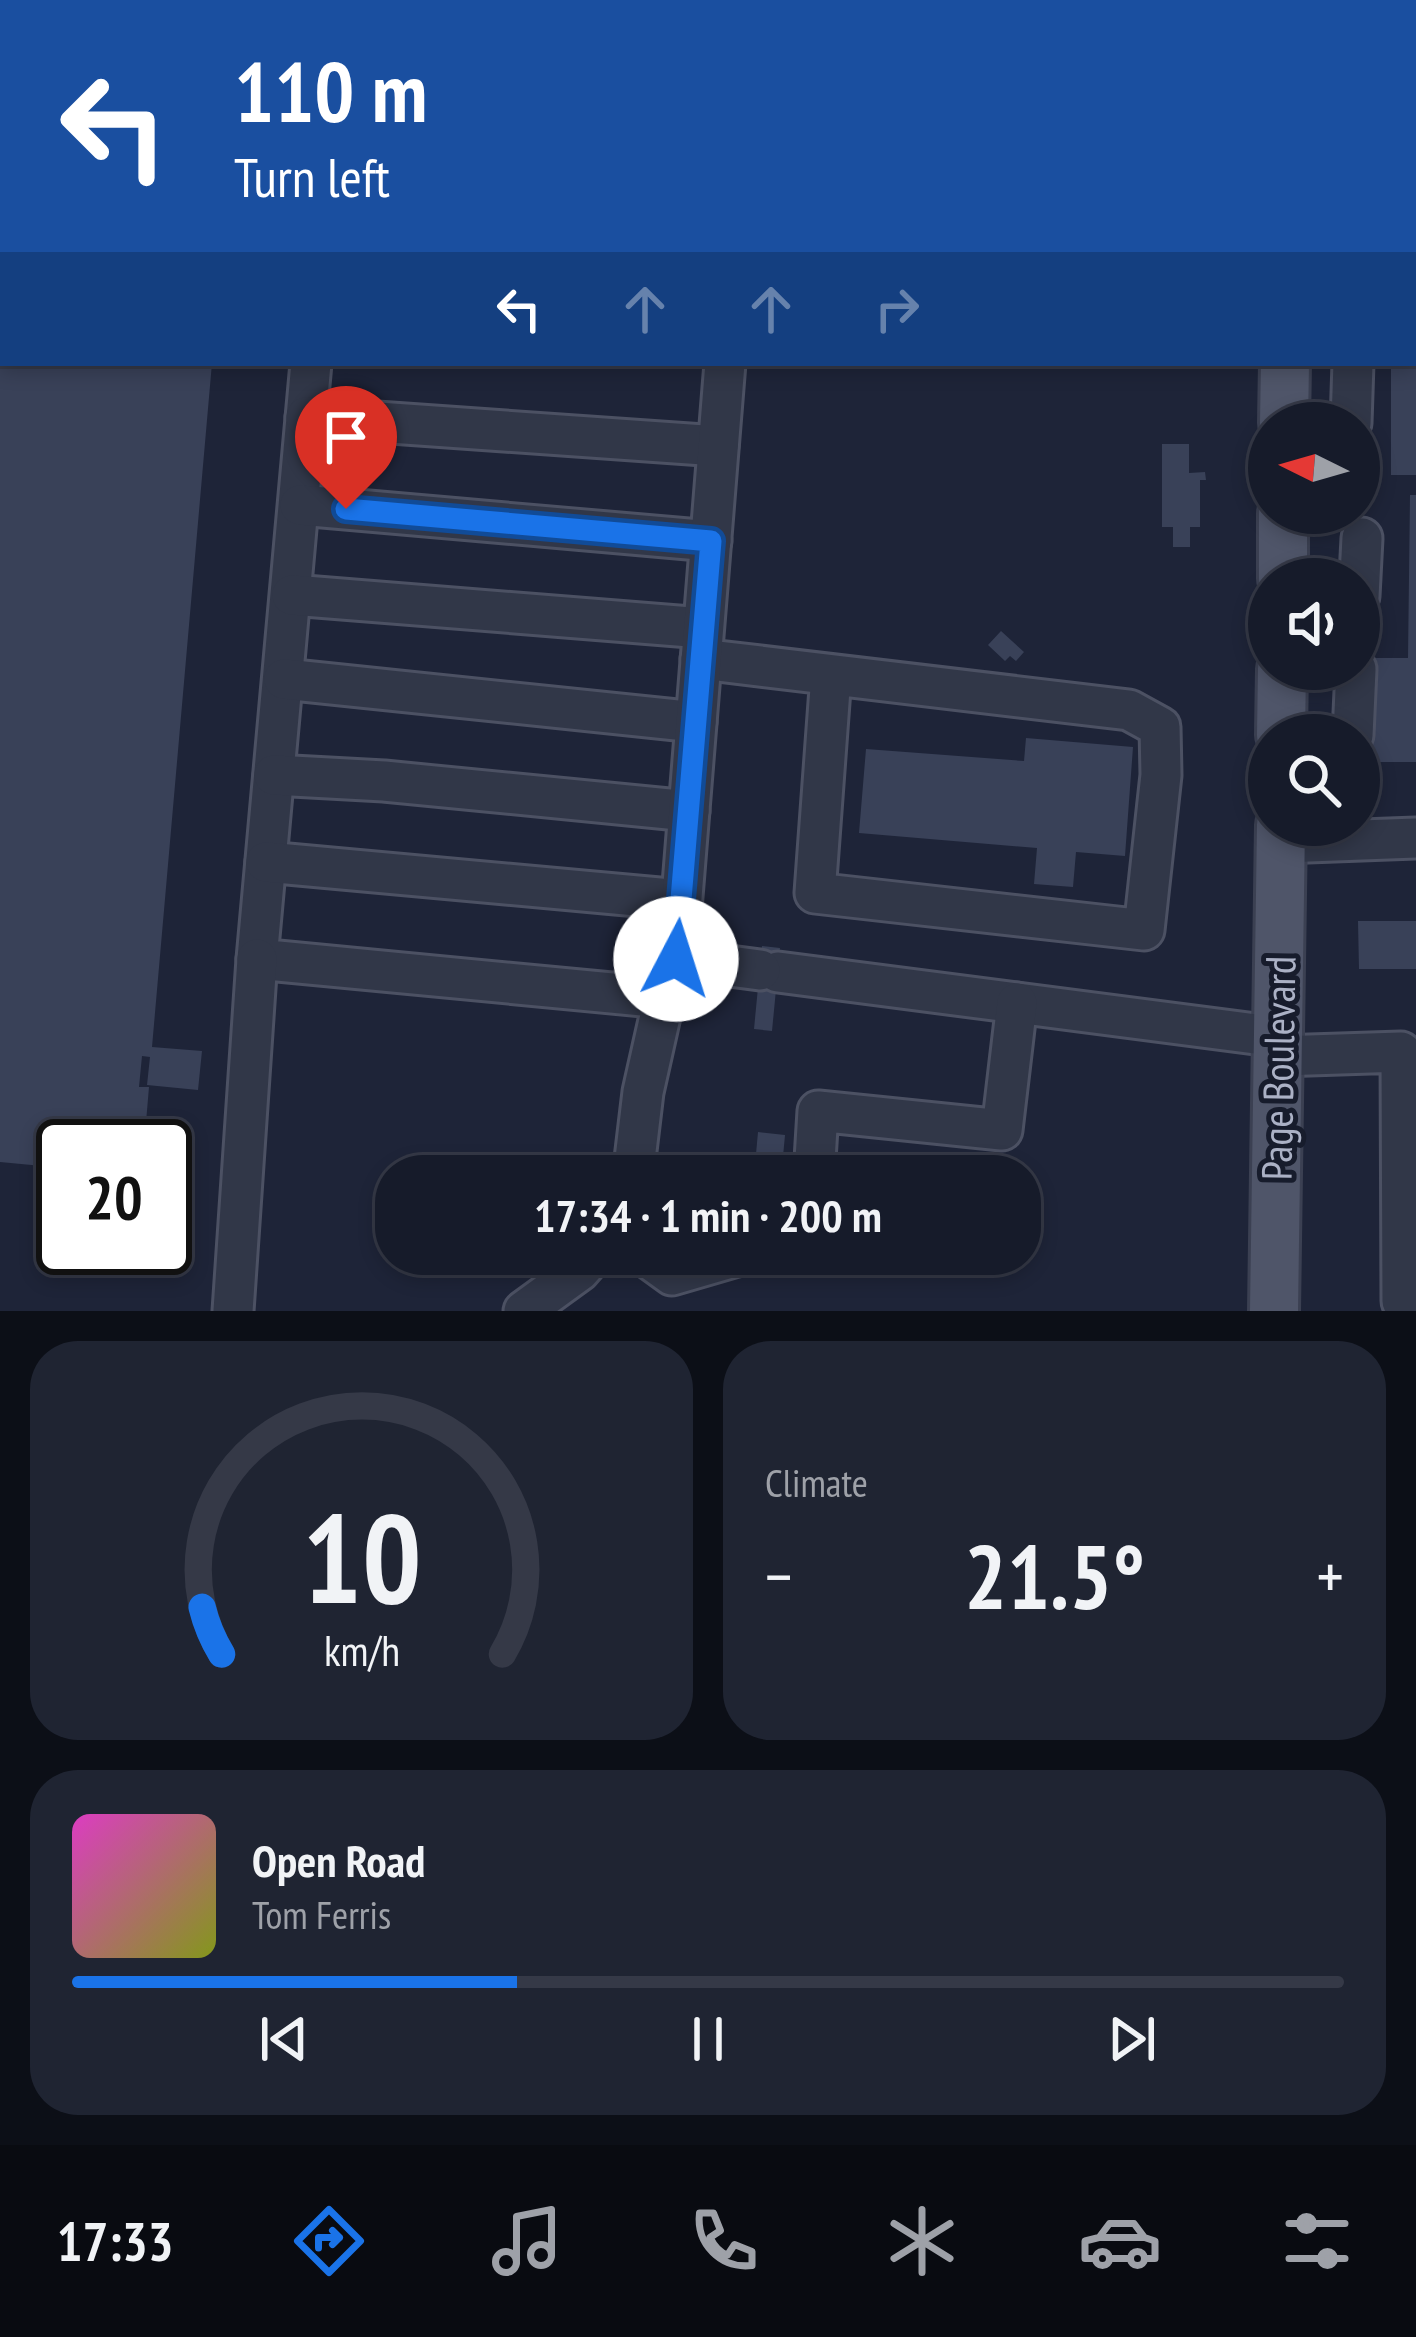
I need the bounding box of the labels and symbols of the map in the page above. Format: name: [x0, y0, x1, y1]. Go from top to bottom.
pin: [295, 386, 397, 509]
north arrow: [1248, 402, 1380, 534]
position arrow: [613, 896, 739, 1022]
street label: Page Boulevard: [1249, 955, 1307, 1181]
speed limit sign: 20: [36, 1119, 192, 1275]

